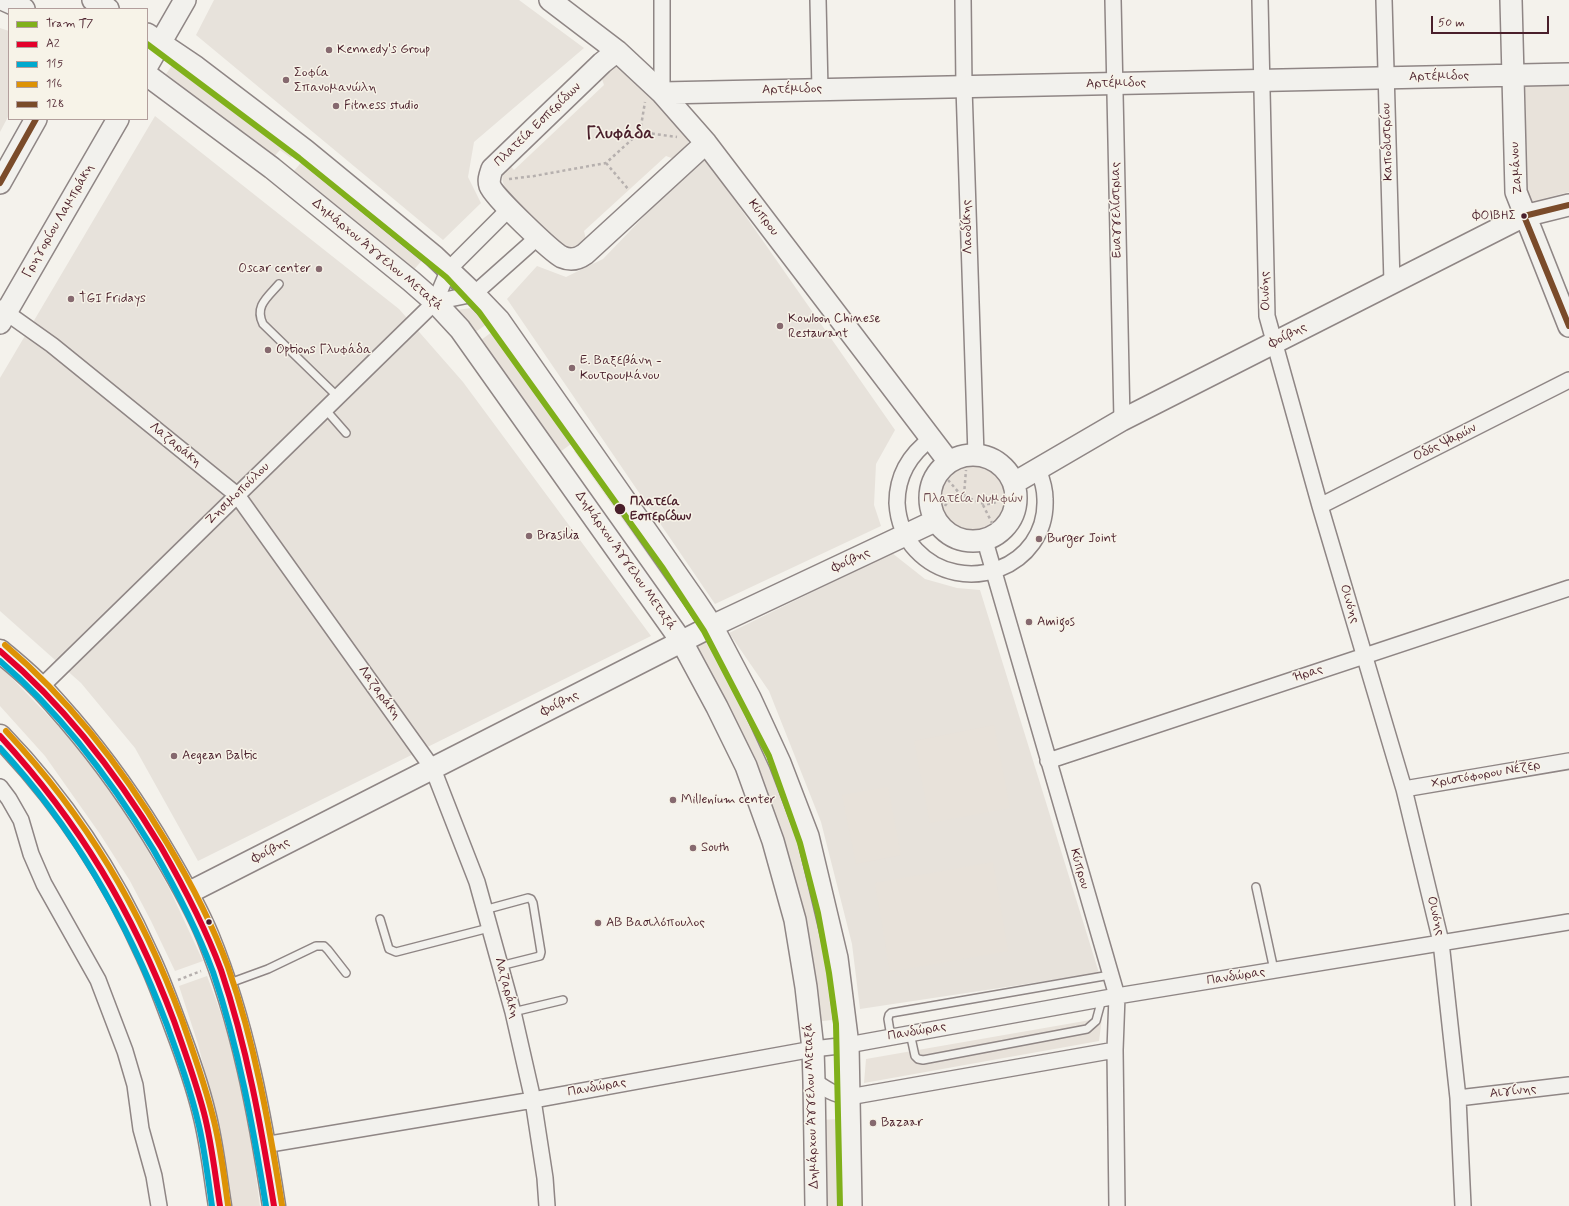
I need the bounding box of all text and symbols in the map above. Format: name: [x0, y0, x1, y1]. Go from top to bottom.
legend: [8, 8, 148, 120]
scale bar: [1433, 8, 1551, 34]
text: 50 m: [1438, 15, 1465, 31]
text: Tram Τ7: [46, 16, 93, 32]
text: Α2: [46, 36, 60, 52]
place label: Kennedy's Group: [337, 42, 430, 58]
marker: Kennedy's Group: [324, 45, 334, 55]
text: 115: [46, 56, 63, 72]
place label: Σοφία Σπανομανώλη: [294, 65, 377, 96]
street label: Αρτέμιδος: [1409, 69, 1469, 85]
marker: Σοφία Σπανομανώλη: [281, 75, 291, 85]
text: 116: [46, 76, 62, 92]
street label: Αρτέμιδος: [1086, 76, 1146, 92]
street label: Πλατεία Εσπερίδων: [491, 80, 585, 170]
street label: Αρτέμιδος: [762, 82, 822, 98]
text: 128: [46, 96, 64, 112]
place label: Fitness studio: [344, 98, 419, 114]
marker: Fitness studio: [331, 101, 341, 111]
street label: Καποδιστρίου: [1379, 103, 1397, 181]
district label: Γλυφάδα: [586, 124, 654, 144]
street label: Ζαμάνου: [1507, 141, 1527, 195]
street label: Γρηγορίου Λαμπράκη: [20, 161, 98, 281]
street label: Ευαγγελίστριας: [1108, 162, 1126, 258]
street label: Δημάρχου Άγγελου Μεταξά: [308, 196, 446, 314]
street label: Κύπρου: [744, 197, 782, 239]
street label: Λαοδίκης: [959, 199, 977, 255]
place label: ΦΟΙΒΗΣ: [1472, 209, 1516, 223]
marker: ΦΟΙΒΗΣ: [1519, 211, 1529, 221]
place label: Oscar center: [238, 261, 311, 277]
marker: Oscar center: [314, 264, 324, 274]
street label: Οινόης: [1258, 271, 1274, 311]
place label: TGI Fridays: [79, 291, 146, 307]
marker: TGI Fridays: [66, 294, 76, 304]
place label: Kowloon Chinese Restaurant: [788, 311, 881, 342]
street label: Φοίβης: [1266, 320, 1310, 352]
marker: Kowloon Chinese Restaurant: [775, 321, 785, 331]
place label: Options Γλυφάδα: [276, 342, 371, 358]
marker: Options Γλυφάδα: [263, 345, 273, 355]
place label: Ε. Βαξεβάνη - Κουτρουμάνου: [580, 353, 662, 384]
marker: Ε. Βαξεβάνη - Κουτρουμάνου: [567, 363, 577, 373]
street label: Λαζαράκη: [146, 419, 204, 471]
street label: Οδóς Ψαρών: [1411, 420, 1479, 466]
street label: Ζησιμοπούλου: [203, 460, 273, 528]
street label: Δημάρχου Άγγελου Μεταξά: [571, 489, 679, 633]
park label: Πλατεία Νυμφών: [923, 491, 1023, 507]
place label: Πλατεία Εσπερίδων: [630, 494, 691, 525]
marker: Πλατεία Εσπερίδων: [613, 502, 627, 516]
place label: Brasilia: [537, 528, 580, 544]
marker: Brasilia: [524, 531, 534, 541]
place label: Burger Joint: [1047, 531, 1117, 547]
marker: Burger Joint: [1034, 534, 1044, 544]
street label: Φοίβης: [829, 545, 873, 577]
street label: Οινόης: [1336, 583, 1362, 625]
place label: Amigos: [1037, 614, 1075, 630]
marker: Amigos: [1024, 617, 1034, 627]
street label: Ήρας: [1291, 662, 1325, 686]
street label: Λαζαράκη: [354, 663, 404, 723]
street label: Φοίβης: [538, 688, 582, 720]
place label: Aegean Baltic: [182, 748, 257, 764]
marker: Aegean Baltic: [169, 751, 179, 761]
street label: Χριστόφορου Νέζερ: [1430, 758, 1542, 792]
place label: Millenium center: [681, 792, 775, 808]
marker: Millenium center: [668, 795, 678, 805]
street label: Φοίβης: [249, 835, 293, 867]
place label: South: [701, 840, 729, 856]
marker: South: [688, 843, 698, 853]
street label: Κύπρου: [1066, 847, 1092, 891]
street label: Οινόης: [1423, 895, 1447, 937]
place label: ΑΒ Βασιλόπουλος: [606, 915, 705, 931]
unlabelled marker: [204, 917, 214, 927]
marker: ΑΒ Βασιλόπουλος: [593, 918, 603, 928]
street label: Λαζαράκη: [490, 956, 522, 1020]
street label: Πανδώρας: [1206, 965, 1266, 989]
street label: Πανδώρας: [887, 1019, 947, 1045]
street label: Δημάρχου Άγγελου Μεταξά: [801, 1023, 823, 1189]
street label: Πανδώρας: [567, 1075, 627, 1101]
street label: Αιγίνης: [1489, 1082, 1537, 1102]
place label: Bazaar: [881, 1115, 923, 1131]
marker: Bazaar: [868, 1118, 878, 1128]

